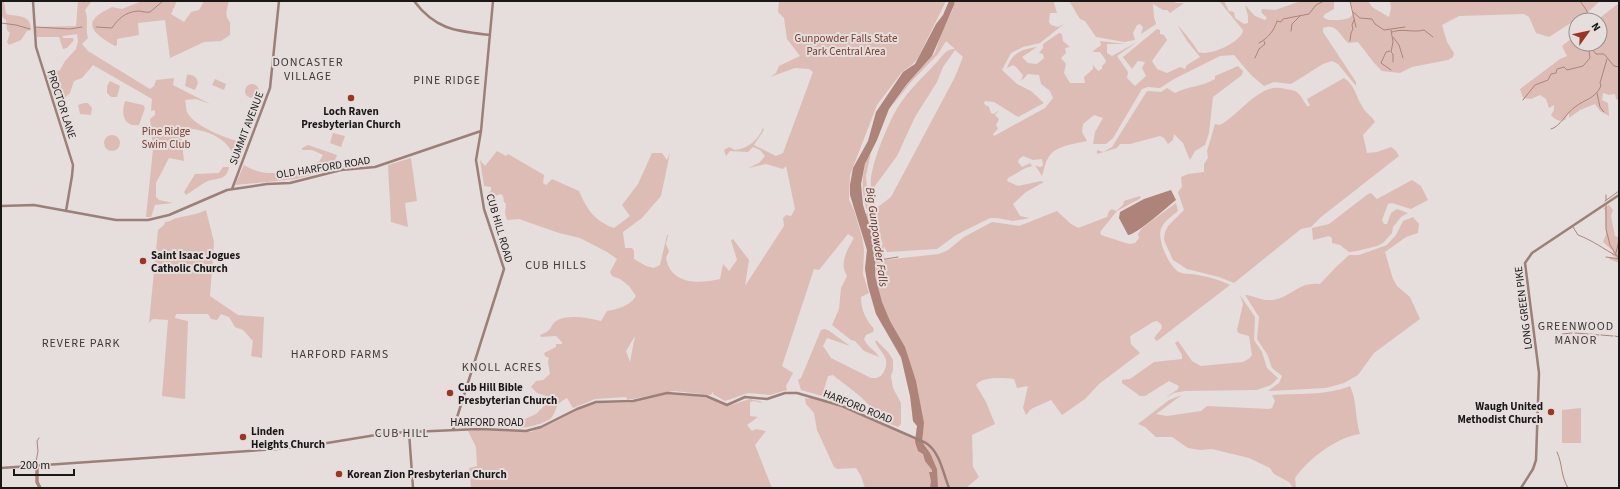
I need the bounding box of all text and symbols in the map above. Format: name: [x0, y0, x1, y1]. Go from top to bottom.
north arrow: [1568, 12, 1608, 52]
text: N: [1588, 20, 1604, 34]
park label: Gunpowder Falls State Park Central Area: [795, 31, 898, 59]
district label: DONCASTER VILLAGE: [272, 54, 344, 85]
street label: PROCTOR LANE: [43, 68, 80, 141]
district label: PINE RIDGE: [413, 72, 481, 89]
street label: SUMMIT AVENUE: [226, 89, 267, 167]
marker: Loch Raven Presbyterian Church: [346, 93, 356, 103]
place label: Loch Raven Presbyterian Church: [301, 104, 401, 132]
park label: Pine Ridge Swim Club: [142, 124, 191, 152]
street label: OLD HARFORD ROAD: [275, 153, 371, 182]
water label: Big Gunpowder Falls: [861, 186, 892, 288]
street label: CUB HILL ROAD: [483, 192, 517, 265]
place label: Saint Isaac Jogues Catholic Church: [151, 248, 240, 276]
marker: Saint Isaac Jogues Catholic Church: [138, 256, 148, 266]
district label: CUB HILLS: [525, 257, 587, 274]
street label: LONG GREEN PIKE: [1511, 265, 1536, 350]
district label: GREENWOOD MANOR: [1538, 318, 1614, 349]
district label: REVERE PARK: [42, 335, 120, 352]
district label: HARFORD FARMS: [291, 346, 389, 363]
district label: KNOLL ACRES: [462, 359, 542, 376]
place label: Cub Hill Bible Presbyterian Church: [458, 380, 557, 408]
street label: HARFORD ROAD: [821, 386, 895, 427]
marker: Cub Hill Bible Presbyterian Church: [445, 388, 455, 398]
place label: Waugh United Methodist Church: [1457, 399, 1543, 427]
marker: Waugh United Methodist Church: [1546, 407, 1556, 417]
street label: HARFORD ROAD: [450, 415, 524, 430]
place label: Linden Heights Church: [251, 424, 325, 452]
district label: CUB HILL: [375, 425, 429, 442]
marker: Linden Heights Church: [238, 432, 248, 442]
scale bar: [14, 451, 74, 477]
text: 200 m: [20, 457, 50, 474]
place label: Korean Zion Presbyterian Church: [347, 467, 507, 482]
marker: Korean Zion Presbyterian Church: [334, 469, 344, 479]

